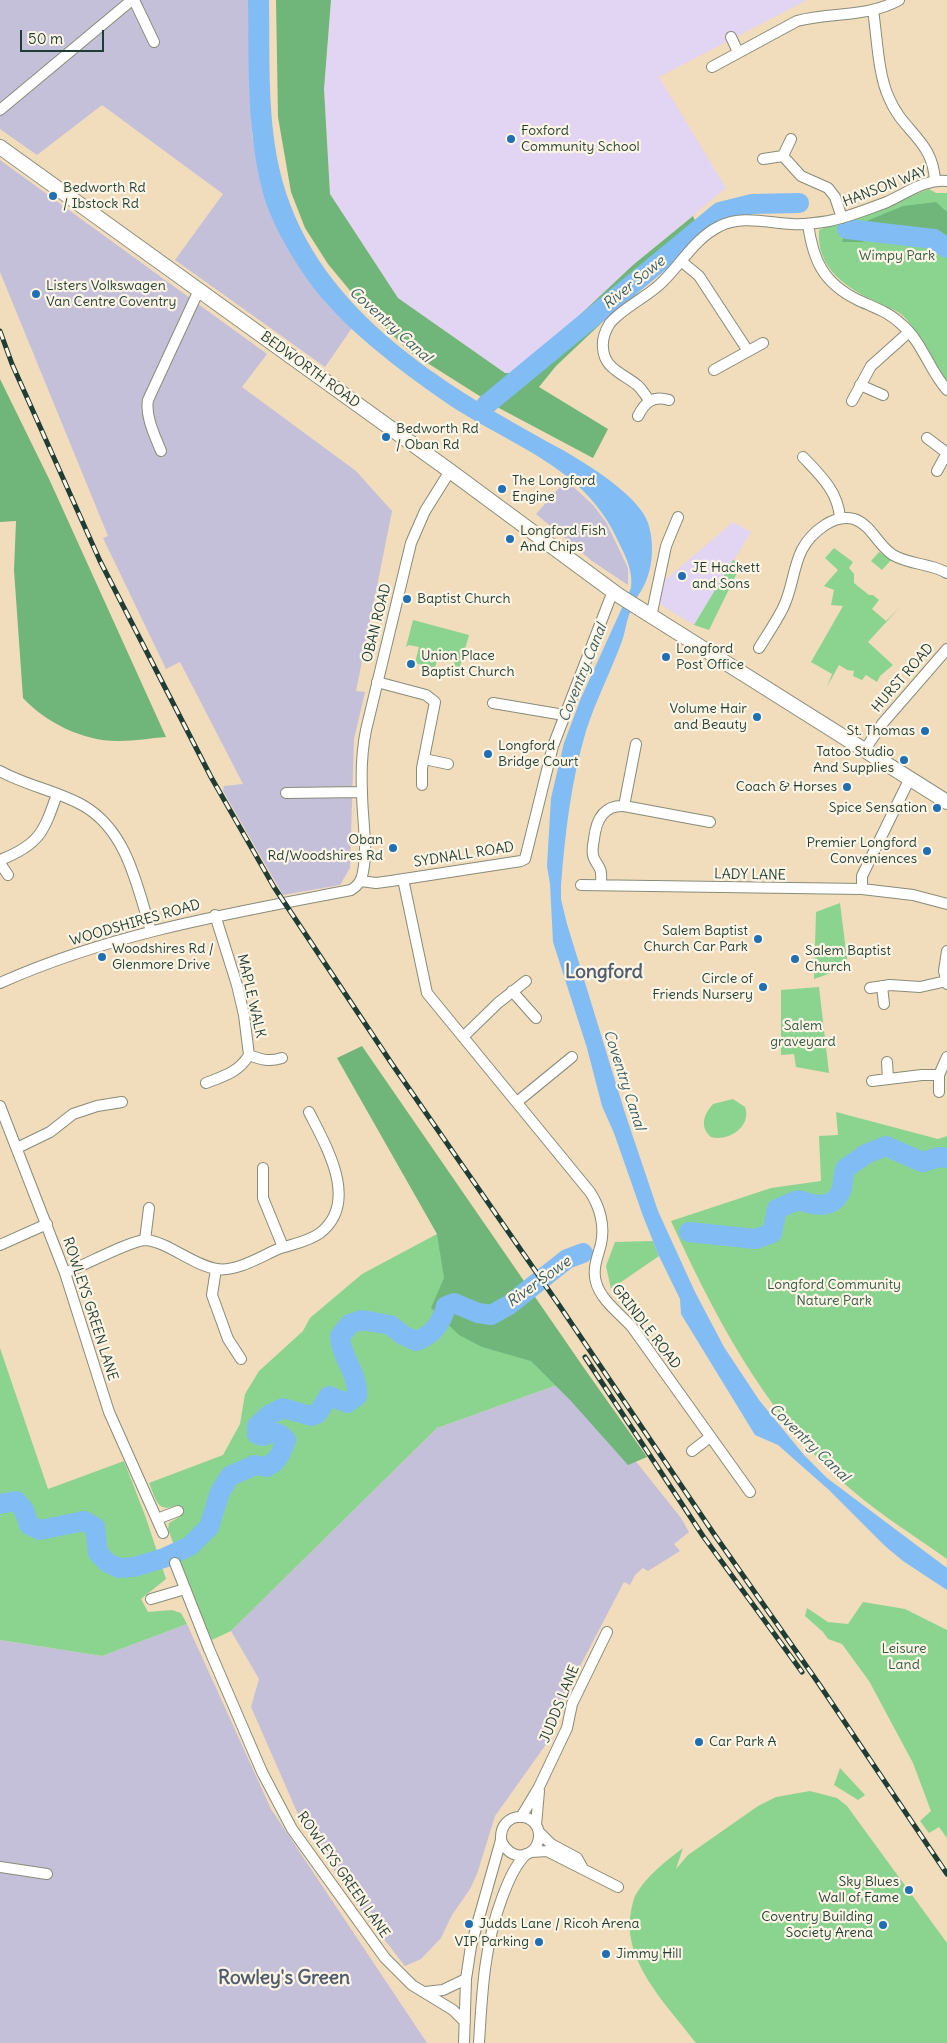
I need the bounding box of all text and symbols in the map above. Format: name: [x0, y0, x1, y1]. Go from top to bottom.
scale bar: [22, 20, 106, 52]
text: 50 m: [28, 29, 63, 48]
place label: Foxford Community School: [521, 123, 640, 156]
marker: Foxford Community School: [505, 133, 517, 145]
street label: HANSON WAY: [840, 163, 930, 211]
place label: Bedworth Rd / Ibstock Rd: [63, 180, 146, 212]
marker: Bedworth Rd / Ibstock Rd: [47, 190, 59, 202]
park label: Wimpy Park: [859, 248, 935, 264]
water label: River Sowe: [599, 253, 669, 313]
place label: Listers Volkswagen Van Centre Coventry: [46, 278, 177, 310]
water label: Coventry Canal: [345, 283, 435, 367]
marker: Listers Volkswagen Van Centre Coventry: [30, 288, 42, 300]
street label: BEDWORTH ROAD: [257, 328, 363, 412]
place label: Bedworth Rd / Oban Rd: [396, 421, 479, 454]
marker: Bedworth Rd / Oban Rd: [380, 431, 392, 443]
place label: The Longford Engine: [512, 473, 596, 506]
marker: The Longford Engine: [496, 483, 508, 495]
place label: Longford Fish And Chips: [520, 523, 606, 556]
marker: Longford Fish And Chips: [504, 533, 516, 545]
place label: JE Hackett and Sons: [692, 560, 760, 592]
marker: JE Hackett and Sons: [676, 570, 688, 582]
street label: OBAN ROAD: [359, 582, 395, 664]
place label: Baptist Church: [417, 591, 511, 607]
marker: Baptist Church: [401, 593, 413, 605]
water label: Coventry Canal: [555, 621, 611, 725]
street label: HURST ROAD: [869, 640, 937, 716]
place label: Longford Post Office: [676, 641, 744, 674]
place label: Union Place Baptist Church: [421, 648, 515, 680]
marker: Longford Post Office: [660, 651, 672, 663]
marker: Union Place Baptist Church: [405, 658, 417, 670]
place label: Volume Hair and Beauty: [670, 701, 747, 734]
marker: Volume Hair and Beauty: [751, 711, 763, 723]
place label: St. Thomas: [847, 723, 915, 739]
marker: St. Thomas: [919, 725, 931, 737]
place label: Longford Bridge Court: [498, 738, 578, 770]
place label: Tatoo Studio And Supplies: [813, 744, 894, 776]
marker: Longford Bridge Court: [482, 748, 494, 760]
marker: Tatoo Studio And Supplies: [898, 754, 910, 766]
place label: Coach & Horses: [736, 779, 837, 795]
marker: Coach & Horses: [841, 781, 853, 793]
place label: Spice Sensation: [829, 800, 927, 816]
marker: Spice Sensation: [931, 802, 943, 814]
place label: Oban Rd/Woodshires Rd: [267, 832, 383, 864]
place label: Premier Longford Conveniences: [806, 835, 917, 868]
street label: SYDNALL ROAD: [413, 839, 515, 871]
marker: Oban Rd/Woodshires Rd: [387, 842, 399, 854]
marker: Premier Longford Conveniences: [921, 845, 933, 857]
street label: LADY LANE: [714, 866, 786, 884]
street label: WOODSHIRES ROAD: [68, 896, 202, 950]
place label: Salem Baptist Church Car Park: [643, 923, 748, 956]
marker: Salem Baptist Church Car Park: [752, 933, 764, 945]
place label: Woodshires Rd / Glenmore Drive: [112, 941, 214, 974]
place label: Salem Baptist Church: [805, 943, 891, 976]
marker: Woodshires Rd / Glenmore Drive: [96, 951, 108, 963]
street label: MAPLE WALK: [233, 952, 269, 1040]
marker: Salem Baptist Church: [789, 953, 801, 965]
district label: Longford: [565, 962, 643, 984]
place label: Circle of Friends Nursery: [652, 971, 753, 1004]
marker: Circle of Friends Nursery: [757, 981, 769, 993]
park label: Salem graveyard: [770, 1018, 836, 1050]
water label: Coventry Canal: [599, 1028, 649, 1132]
street label: ROWLEYS GREEN LANE: [59, 1235, 121, 1383]
water label: River Sowe: [504, 1253, 574, 1311]
park label: Longford Community Nature Park: [767, 1277, 901, 1310]
street label: GRINDLE ROAD: [608, 1281, 684, 1373]
water label: Coventry Canal: [765, 1400, 853, 1486]
park label: Leisure Land: [881, 1641, 927, 1674]
street label: JUDDS LANE: [537, 1663, 583, 1745]
place label: Car Park A: [709, 1734, 776, 1750]
marker: Car Park A: [693, 1736, 705, 1748]
street label: ROWLEYS GREEN LANE: [293, 1809, 393, 1941]
place label: Sky Blues Wall of Fame: [818, 1874, 899, 1906]
marker: Sky Blues Wall of Fame: [903, 1884, 915, 1896]
place label: Coventry Building Society Arena: [761, 1909, 873, 1941]
place label: Judds Lane / Ricoh Arena: [479, 1916, 640, 1932]
marker: Judds Lane / Ricoh Arena: [463, 1918, 475, 1930]
marker: Coventry Building Society Arena: [877, 1919, 889, 1931]
place label: VIP Parking: [454, 1934, 529, 1950]
marker: VIP Parking: [533, 1936, 545, 1948]
place label: Jimmy Hill: [616, 1946, 682, 1962]
marker: Jimmy Hill: [600, 1948, 612, 1960]
district label: Rowley's Green: [218, 1968, 350, 1990]

